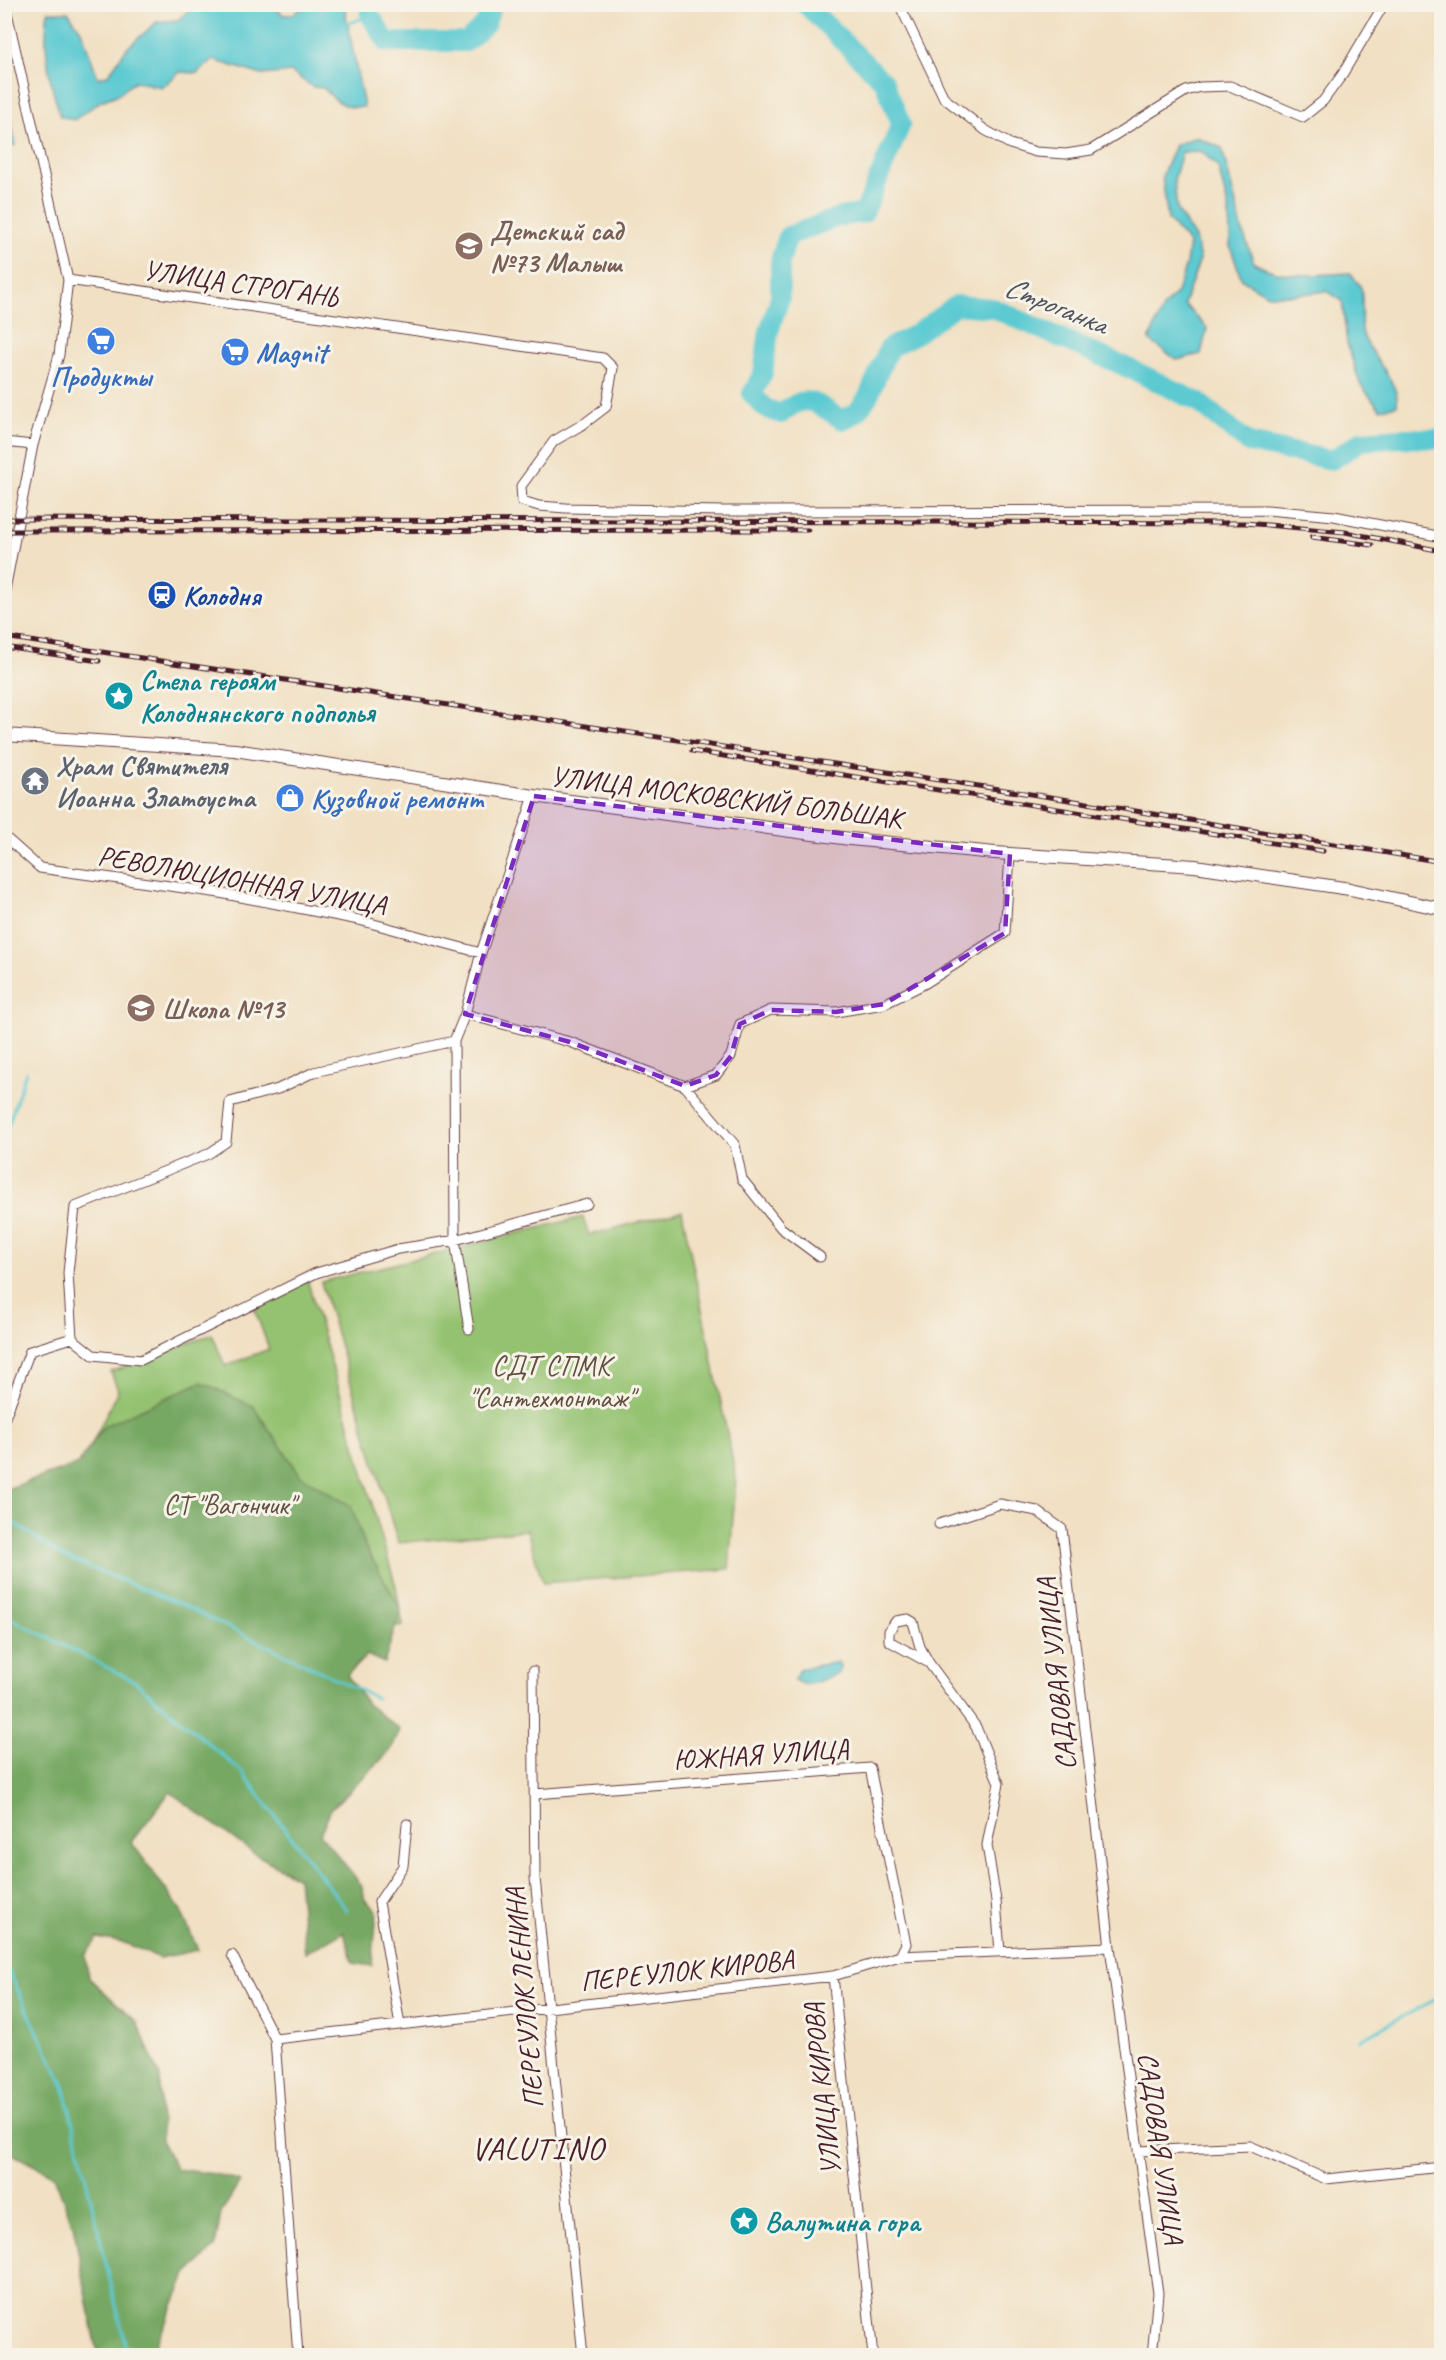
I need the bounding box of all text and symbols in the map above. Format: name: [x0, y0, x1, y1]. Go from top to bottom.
place label: Детский сад №73 Малыш: [490, 213, 626, 280]
school or university icon: Детский сад №73 Малыш: [453, 230, 485, 262]
street label: УЛИЦА СТРОГАНЬ: [141, 252, 342, 314]
water label: Строганка: [999, 267, 1116, 344]
supermarket icon: Продукты: [85, 325, 117, 357]
place label: Magnit: [256, 335, 331, 370]
supermarket icon: Magnit: [219, 336, 251, 368]
place label: Продукты: [51, 359, 154, 395]
place label: Колодня: [183, 578, 263, 613]
station icon: Колодня: [146, 579, 178, 611]
place label: Стела героям Колоднянского подполья: [140, 663, 377, 730]
place icon: Стела героям Колоднянского подполья: [103, 680, 135, 712]
place label: Храм Святителя Иоанна Златоуста: [56, 748, 257, 815]
street label: УЛИЦА МОСКОВСКИЙ БОЛЬШАК: [549, 758, 909, 837]
temple icon: Храм Святителя Иоанна Златоуста: [19, 765, 51, 797]
place label: Кузовной ремонт: [311, 781, 484, 817]
shop icon: Кузовной ремонт: [274, 782, 306, 814]
street label: РЕВОЛЮЦИОННАЯ УЛИЦА: [95, 837, 391, 923]
place label: Школа №13: [162, 991, 286, 1026]
school or university icon: Школа №13: [125, 992, 157, 1024]
park label: СДТ СПМК "Сантехмонтаж": [468, 1348, 639, 1415]
park label: СТ "Вагончик": [163, 1487, 300, 1522]
street label: САДОВАЯ УЛИЦА: [1028, 1574, 1083, 1772]
street label: ЮЖНАЯ УЛИЦА: [672, 1730, 851, 1778]
street label: ПЕРЕУЛОК ЛЕНИНА: [497, 1884, 551, 2110]
street label: ПЕРЕУЛОК КИРОВА: [579, 1941, 797, 1999]
street label: УЛИЦА КИРОВА: [795, 2000, 848, 2177]
street label: САДОВАЯ УЛИЦА: [1130, 2050, 1192, 2248]
district label: VALUTINO: [471, 2128, 606, 2169]
place label: Валутина гора: [765, 2204, 923, 2240]
place icon: Валутина гора: [728, 2205, 760, 2237]

